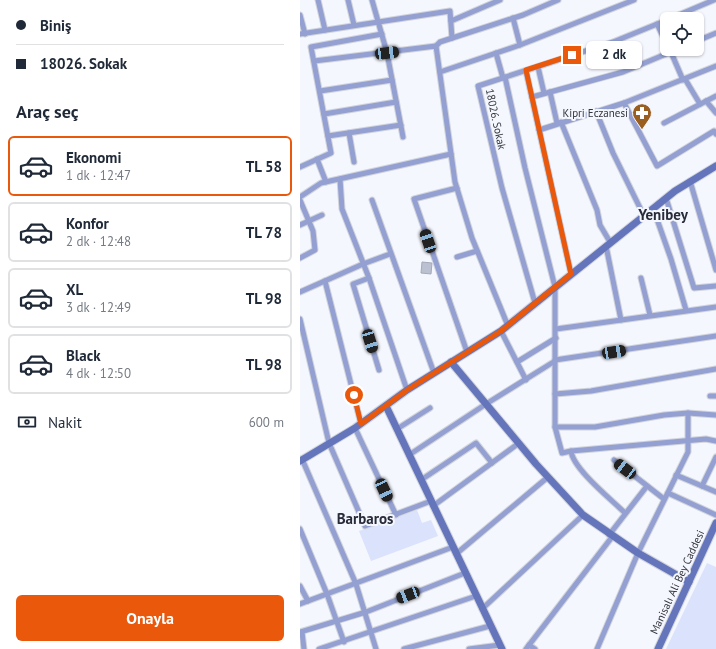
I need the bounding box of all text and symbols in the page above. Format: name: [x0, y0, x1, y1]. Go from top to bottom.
map controls: [660, 12, 704, 56]
button: locate: [660, 12, 704, 56]
text: Biniş: [40, 16, 71, 35]
callout: 2 dk: [586, 41, 642, 69]
car: [374, 46, 400, 60]
route end: [563, 46, 581, 64]
text: 2 dk: [602, 46, 626, 63]
text: 18026. Sokak: [40, 54, 127, 73]
street label: 18026. Sokak: [483, 87, 509, 152]
text: Araç seç: [16, 100, 79, 123]
pharmacy icon: Kipri Eczanesi: [631, 102, 653, 130]
place label: Kipri Eczanesi: [563, 106, 628, 120]
icon: car: [18, 148, 54, 184]
text: Ekonomi: [66, 148, 121, 167]
text: TL 58: [246, 157, 282, 176]
text: 1 dk · 12:47: [66, 167, 131, 184]
district label: Yenibey: [637, 205, 689, 224]
icon: car: [18, 214, 54, 250]
text: Konfor: [66, 214, 109, 233]
text: TL 78: [246, 223, 282, 242]
car: [418, 228, 438, 254]
text: 2 dk · 12:48: [66, 233, 131, 250]
icon: car: [18, 280, 54, 316]
text: XL: [66, 280, 83, 299]
text: TL 98: [246, 289, 282, 308]
text: 3 dk · 12:49: [66, 299, 131, 316]
car: [361, 328, 379, 354]
car: [601, 344, 627, 360]
icon: car: [18, 346, 54, 382]
text: Black: [66, 346, 101, 365]
text: TL 98: [246, 355, 282, 374]
text: 4 dk · 12:50: [66, 365, 131, 382]
route start: [345, 386, 363, 404]
icon: cash: [16, 411, 38, 433]
text: Nakit: [48, 413, 82, 432]
text: 600 m: [249, 414, 284, 431]
car: [612, 457, 638, 481]
car: [373, 477, 395, 503]
district label: Barbaros: [337, 509, 393, 528]
street label: Manisalı Ali Bey Caddesi: [647, 528, 707, 636]
car: [395, 585, 421, 605]
button: Onayla: [16, 595, 284, 641]

